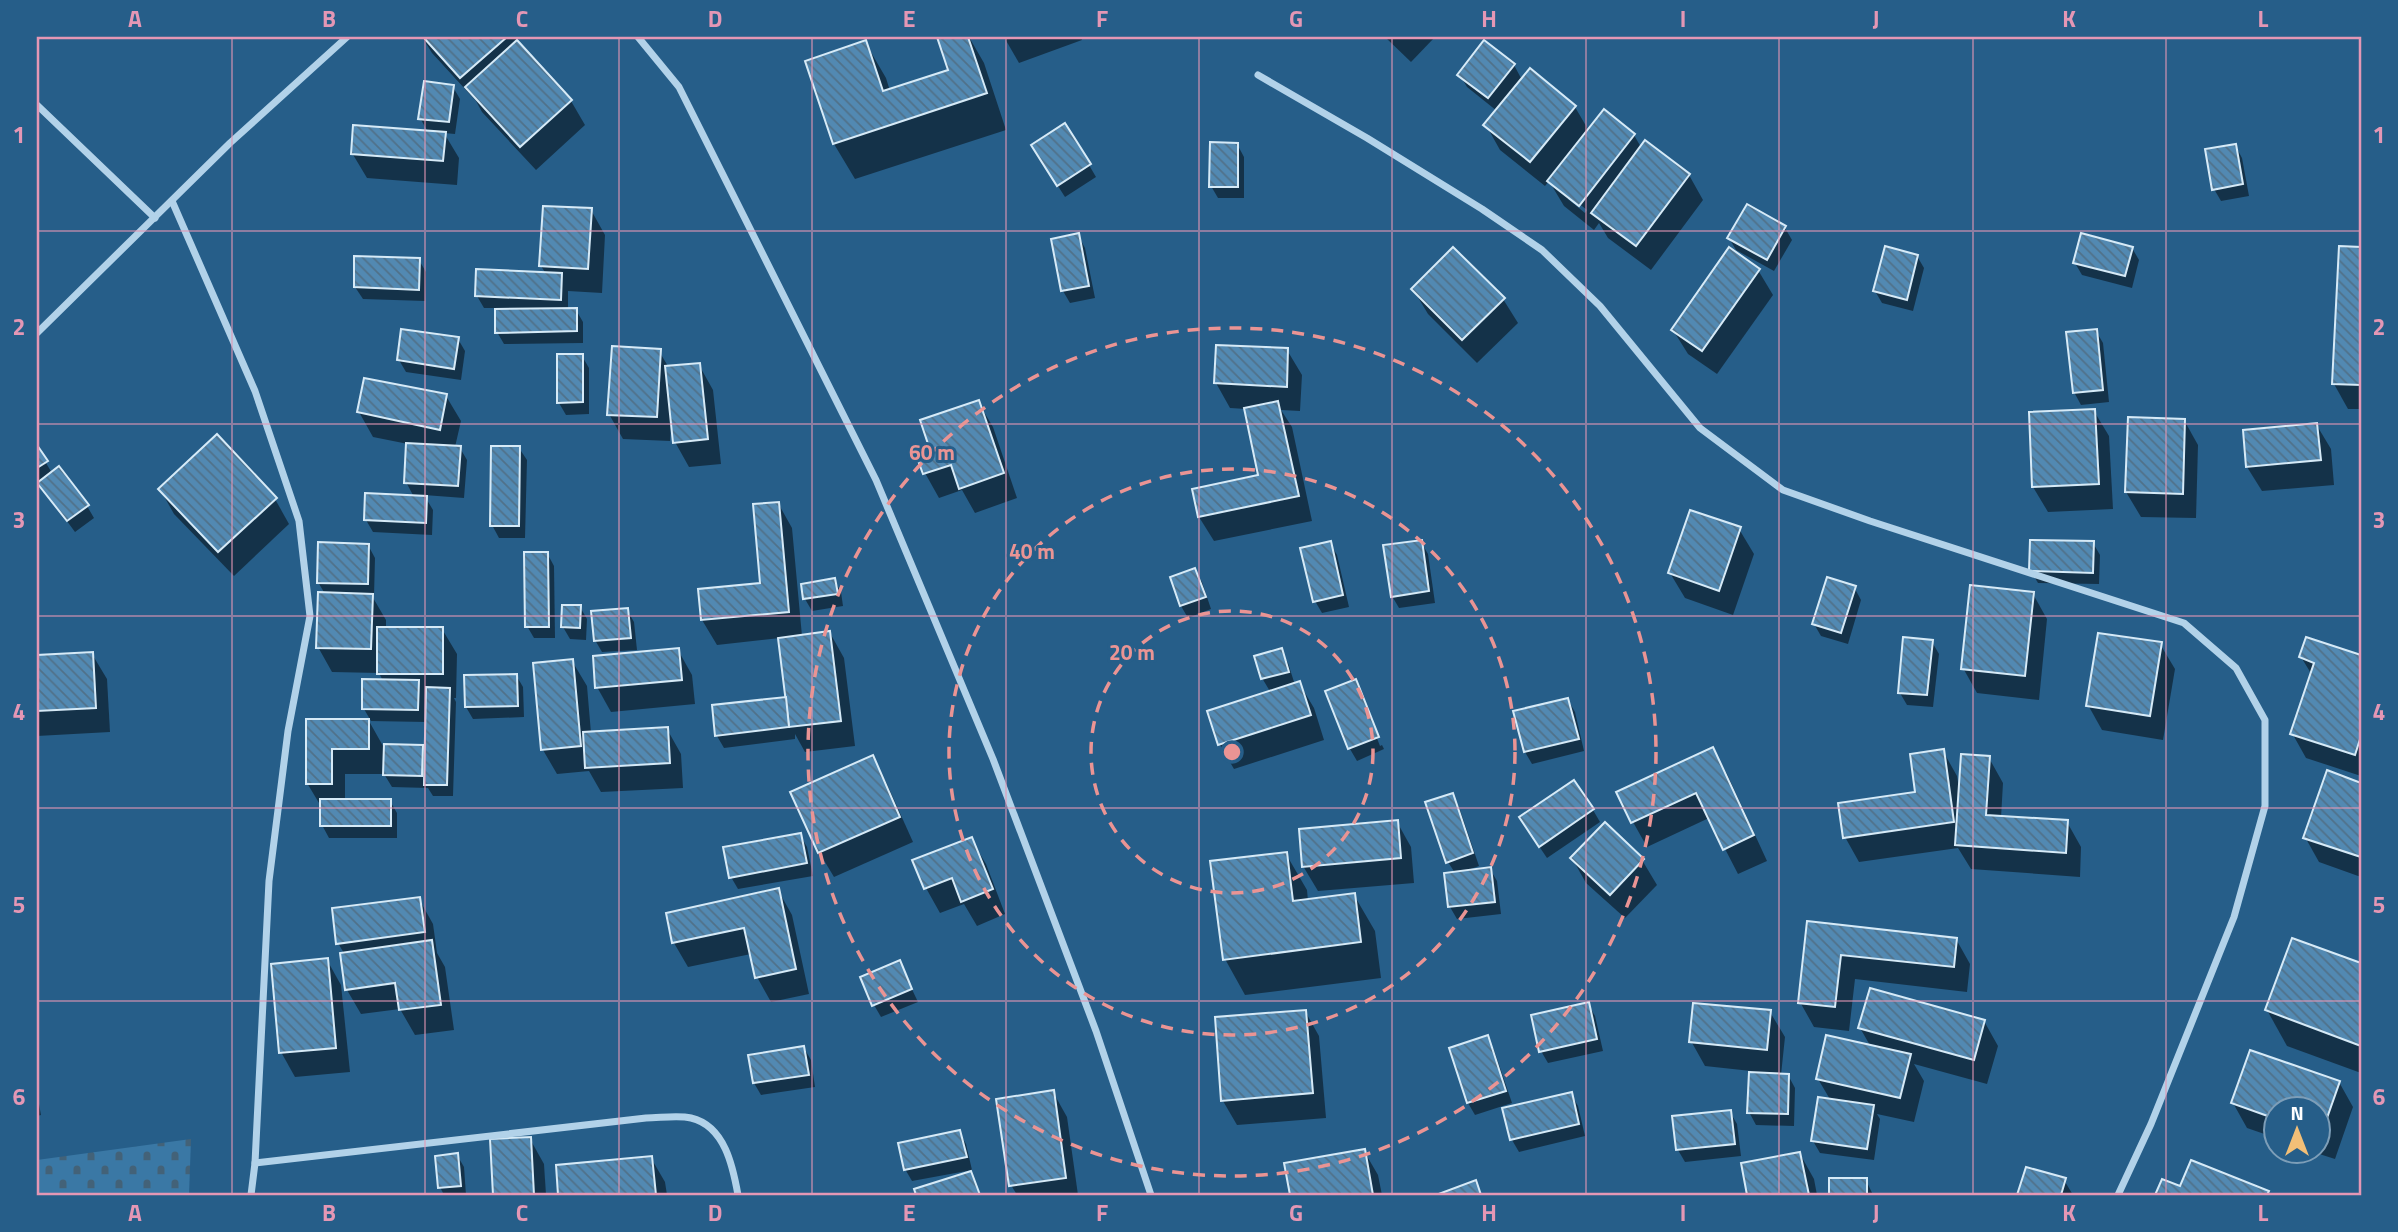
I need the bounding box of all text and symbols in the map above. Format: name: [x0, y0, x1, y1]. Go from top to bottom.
text: A: [128, 1, 142, 36]
text: B: [322, 1, 336, 36]
text: C: [516, 1, 528, 36]
text: D: [708, 1, 722, 36]
text: E: [903, 1, 915, 36]
text: F: [1096, 1, 1108, 36]
text: G: [1289, 1, 1303, 36]
text: H: [1481, 1, 1497, 36]
text: I: [1680, 1, 1686, 36]
text: J: [1873, 1, 1879, 36]
text: K: [2062, 1, 2076, 36]
text: L: [2258, 1, 2269, 36]
text: 1: [13, 117, 25, 152]
text: 1: [2373, 117, 2385, 152]
text: 2: [13, 309, 25, 344]
text: 2: [2373, 309, 2385, 344]
text: 60 m: [909, 436, 955, 468]
text: 3: [13, 502, 25, 537]
text: 3: [2373, 502, 2385, 537]
text: 40 m: [1009, 535, 1055, 567]
text: 20 m: [1109, 636, 1155, 668]
text: 4: [13, 694, 25, 729]
text: 4: [2373, 694, 2385, 729]
centre of rings: [1220, 740, 1244, 764]
text: 5: [13, 887, 25, 922]
text: 5: [2373, 887, 2385, 922]
text: 6: [13, 1079, 26, 1114]
text: 6: [2373, 1079, 2386, 1114]
north arrow: [2262, 1096, 2332, 1166]
text: N: [2290, 1098, 2304, 1127]
text: A: [128, 1195, 142, 1230]
text: B: [322, 1195, 336, 1230]
text: C: [516, 1195, 528, 1230]
text: D: [708, 1195, 722, 1230]
text: E: [903, 1195, 915, 1230]
text: F: [1096, 1195, 1108, 1230]
text: G: [1289, 1195, 1303, 1230]
text: H: [1481, 1195, 1497, 1230]
text: I: [1680, 1195, 1686, 1230]
text: J: [1873, 1195, 1879, 1230]
text: K: [2062, 1195, 2076, 1230]
text: L: [2258, 1195, 2269, 1230]

